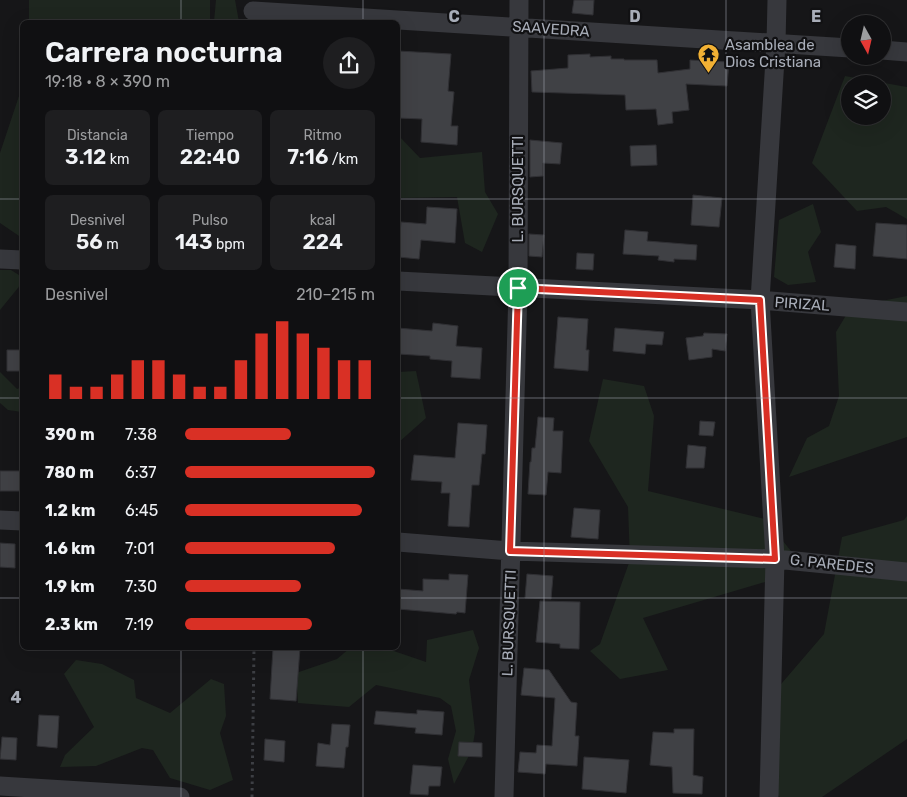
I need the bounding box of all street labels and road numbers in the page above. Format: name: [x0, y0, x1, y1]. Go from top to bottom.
street label: SAAVEDRA: [512, 17, 590, 41]
street label: L. BURSQUETTI: [509, 136, 527, 242]
street label: PIRIZAL: [774, 293, 831, 315]
street label: G. PAREDES: [789, 551, 875, 577]
street label: L. BURSQUETTI: [498, 569, 520, 677]

